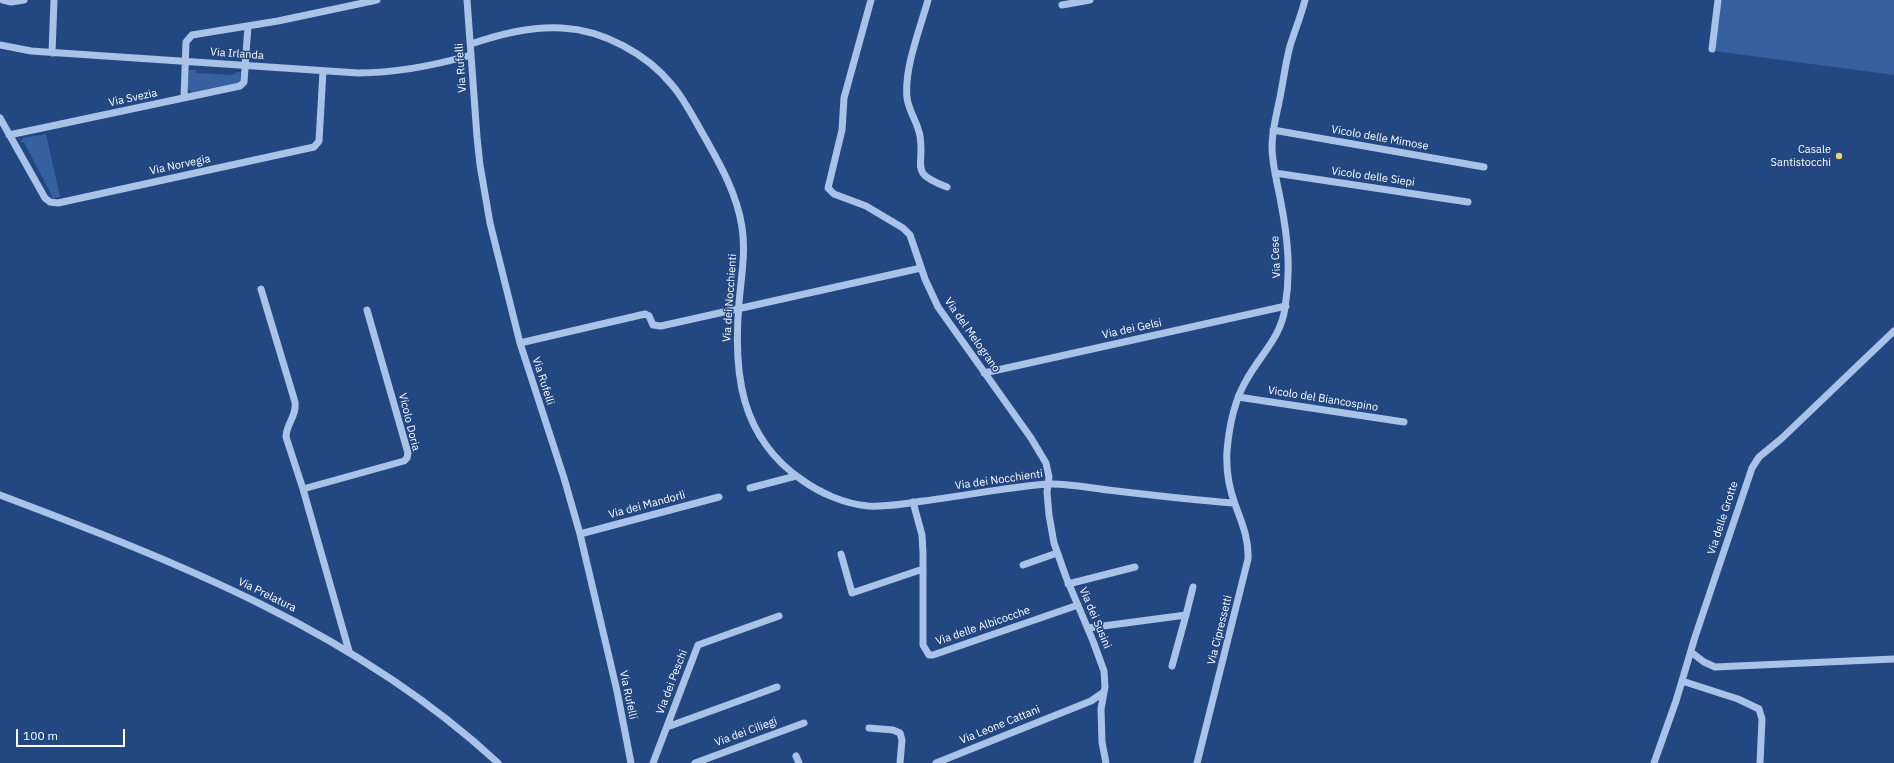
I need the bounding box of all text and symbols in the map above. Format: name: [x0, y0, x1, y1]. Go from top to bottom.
street label: Via Rufelli: [453, 43, 469, 93]
street label: Via Irlanda: [210, 46, 264, 62]
street label: Via Svezia: [107, 86, 159, 110]
street label: Vicolo delle Mimose: [1330, 123, 1430, 153]
place label: Casale Santistocchi: [1771, 143, 1831, 169]
marker: Casale Santistocchi: [1834, 151, 1844, 161]
street label: Via Norvegia: [148, 152, 212, 178]
street label: Vicolo delle Siepi: [1330, 165, 1416, 189]
street label: Via Cese: [1268, 236, 1284, 278]
street label: Via dei Nocchienti: [720, 253, 740, 343]
street label: Via del Melograno: [941, 295, 1003, 375]
street label: Via dei Gelsi: [1101, 316, 1163, 342]
street label: Via Rufelli: [529, 355, 557, 407]
street label: Vicolo del Biancospino: [1267, 384, 1379, 414]
street label: Vicolo Doria: [395, 392, 423, 452]
street label: Via dei Nocchienti: [954, 467, 1044, 493]
street label: Via delle Grotte: [1705, 480, 1741, 556]
street label: Via dei Mandorli: [607, 488, 687, 522]
street label: Via Prelatura: [236, 575, 298, 615]
street label: Via dei Susini: [1076, 585, 1114, 651]
street label: Via Cipressetti: [1205, 594, 1235, 666]
street label: Via delle Albicocche: [934, 604, 1032, 648]
street label: Via dei Peschi: [654, 648, 690, 716]
street label: Via Rufelli: [616, 669, 640, 721]
street label: Via Leone Cattani: [958, 703, 1042, 747]
street label: Via dei Ciliegi: [713, 715, 779, 749]
scale bar: [18, 721, 127, 747]
text: 100 m: [23, 728, 58, 743]

